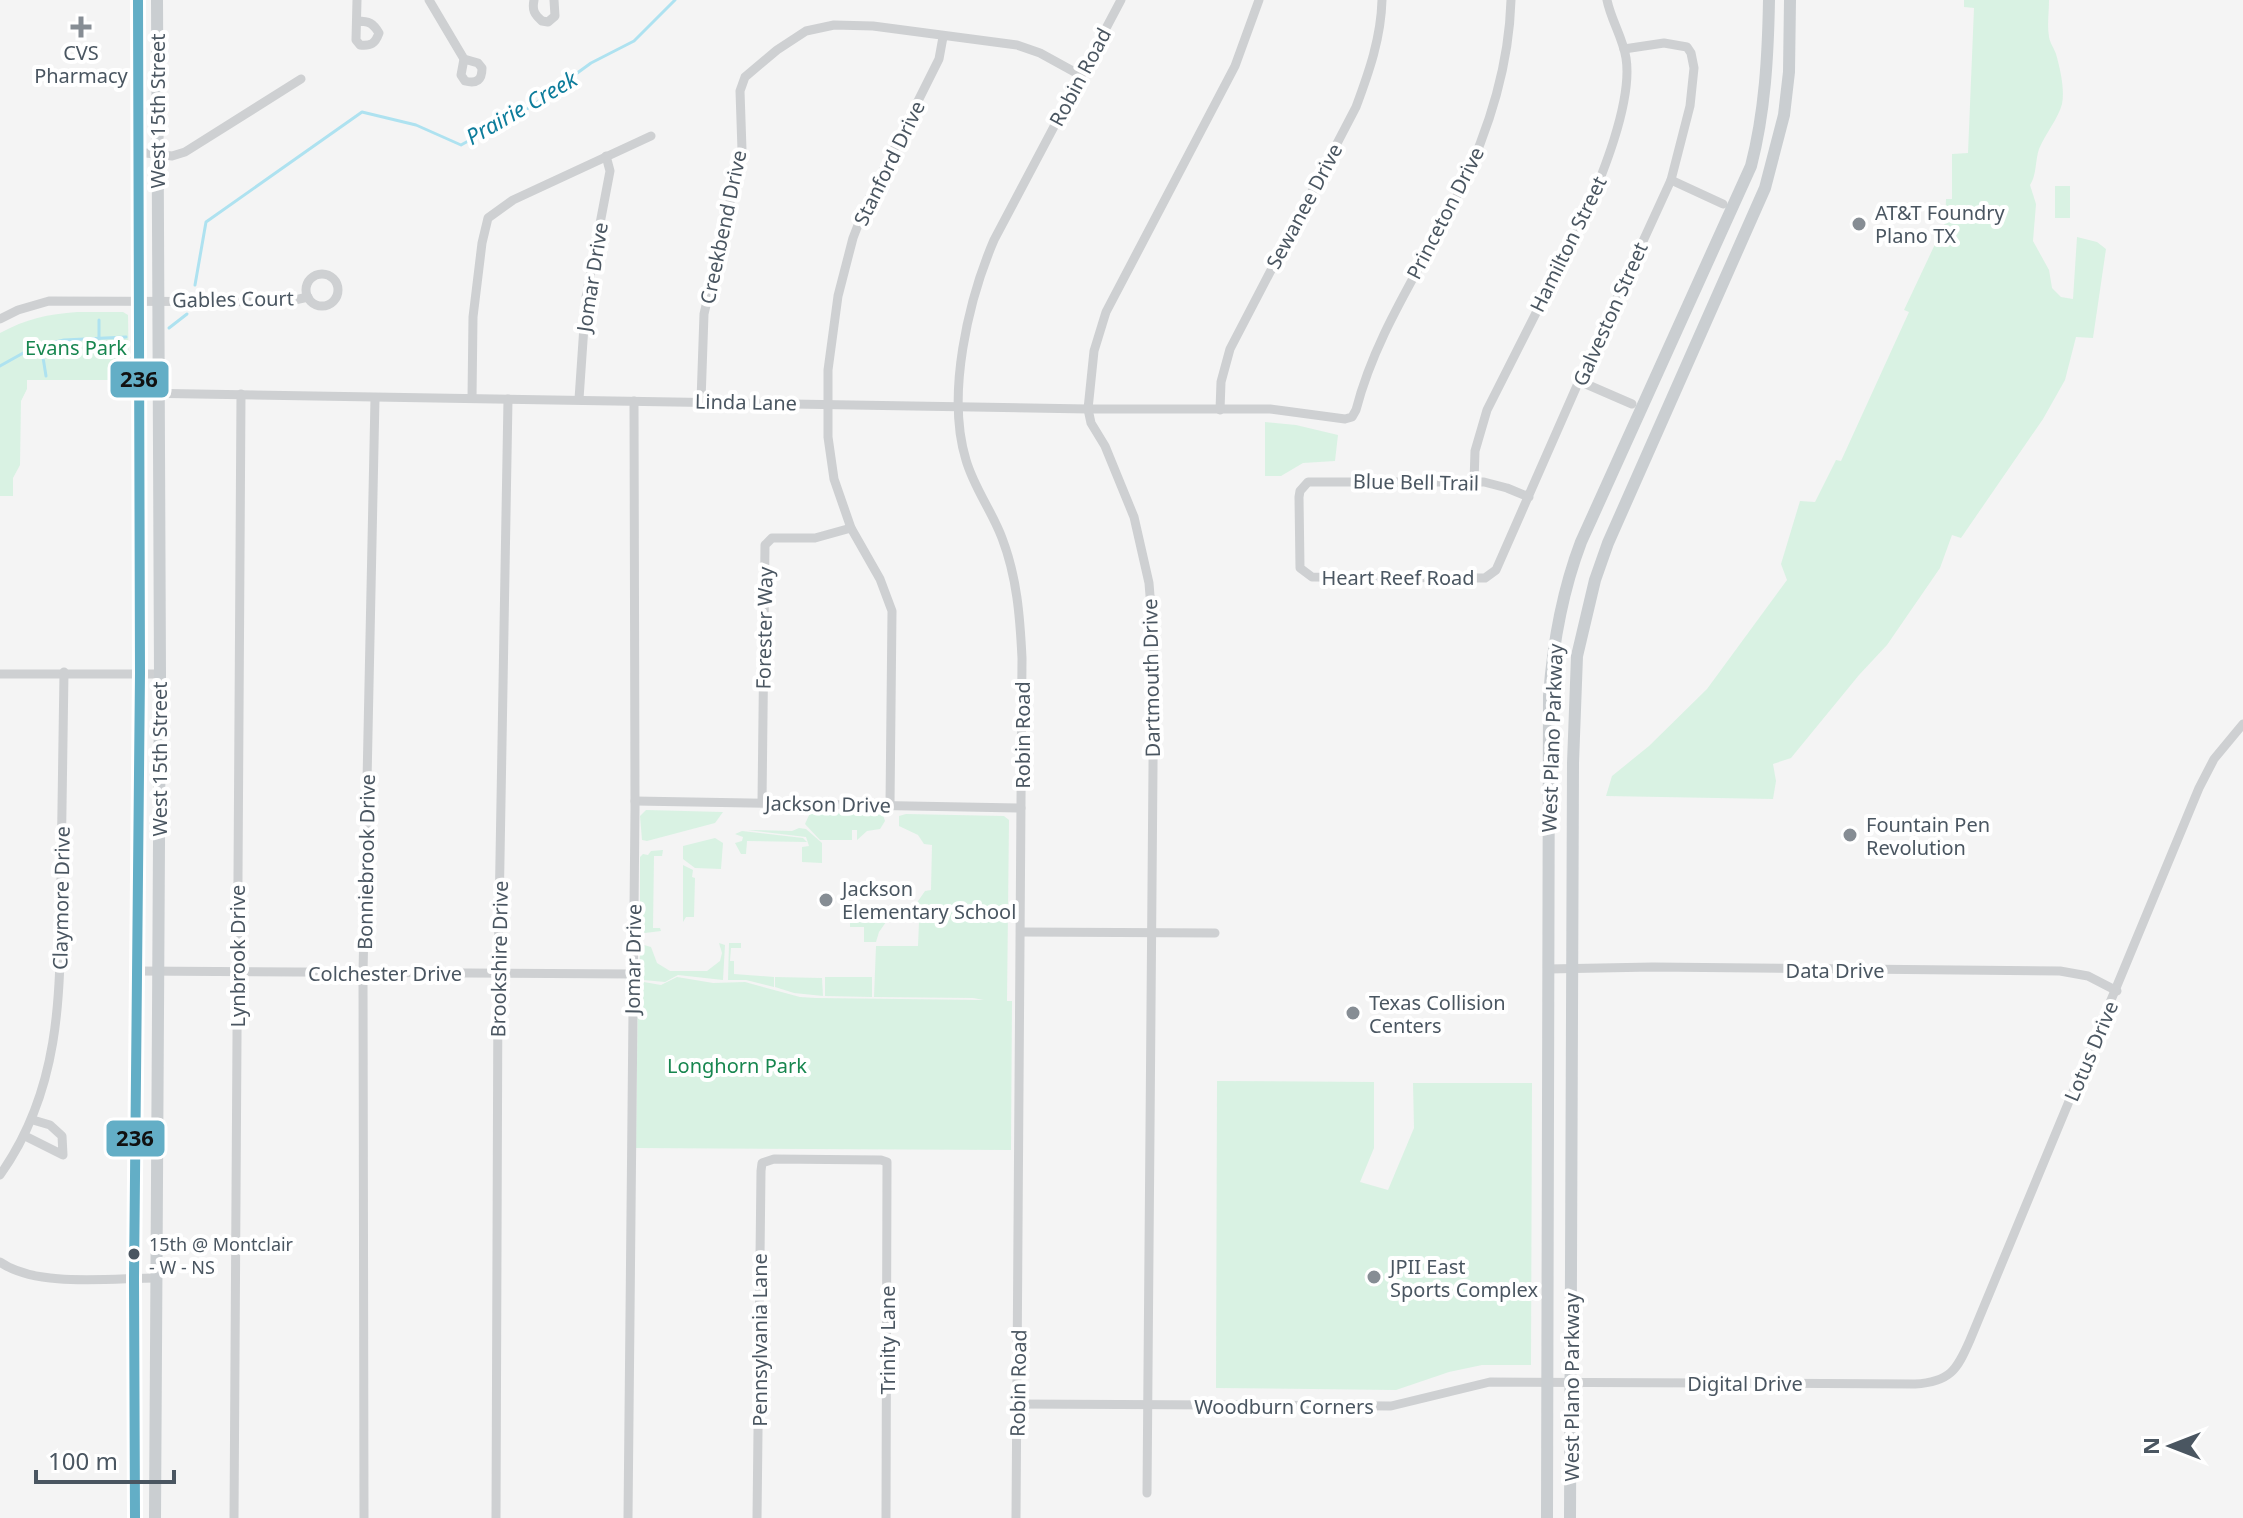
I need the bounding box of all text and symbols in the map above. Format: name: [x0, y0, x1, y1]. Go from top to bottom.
marker: CVS Pharmacy: [72, 18, 90, 36]
street label: Robin Road: [1043, 23, 1117, 131]
street label: West 15th Street: [144, 34, 171, 188]
place label: CVS Pharmacy: [34, 39, 129, 89]
water label: Prairie Creek: [460, 62, 583, 151]
street label: Stanford Drive: [847, 96, 931, 230]
street label: Sewanee Drive: [1260, 139, 1348, 273]
street label: Princeton Drive: [1400, 142, 1490, 284]
street label: Creekbend Drive: [694, 148, 752, 306]
street label: Hamilton Street: [1523, 172, 1613, 316]
place label: AT&T Foundry Plano TX: [1875, 199, 2006, 249]
marker: AT&T Foundry Plano TX: [1850, 215, 1868, 233]
street label: Jomar Drive: [570, 220, 614, 336]
street label: Galveston Street: [1566, 238, 1654, 390]
street label: Gables Court: [172, 284, 294, 314]
park label: Evans Park: [25, 334, 127, 361]
line badge: 236: [109, 360, 170, 399]
text: 236: [120, 363, 158, 393]
street label: Linda Lane: [695, 388, 797, 416]
street label: Blue Bell Trail: [1353, 467, 1479, 497]
street label: Heart Reef Road: [1321, 564, 1475, 591]
street label: Forester Way: [749, 566, 779, 690]
street label: Dartmouth Drive: [1136, 598, 1166, 758]
street label: West Plano Parkway: [1535, 642, 1569, 833]
street label: Robin Road: [1009, 681, 1036, 789]
street label: West 15th Street: [146, 682, 173, 836]
street label: Bonniebrook Drive: [351, 774, 381, 950]
street label: Jackson Drive: [763, 789, 891, 819]
place label: Fountain Pen Revolution: [1866, 811, 1990, 861]
street label: Claymore Drive: [46, 826, 76, 970]
marker: Fountain Pen Revolution: [1841, 826, 1859, 844]
place label: Jackson Elementary School: [840, 875, 1016, 925]
street label: Brookshire Drive: [484, 880, 514, 1038]
street label: Lynbrook Drive: [224, 885, 251, 1027]
marker: Jackson Elementary School: [817, 891, 835, 909]
street label: Jomar Drive: [619, 904, 647, 1016]
street label: Data Drive: [1786, 957, 1884, 984]
street label: Colchester Drive: [308, 960, 462, 987]
place label: Texas Collision Centers: [1369, 989, 1506, 1039]
street label: Lotus Drive: [2058, 997, 2124, 1105]
marker: Texas Collision Centers: [1344, 1004, 1362, 1022]
park label: Longhorn Park: [667, 1052, 807, 1079]
line badge: 236: [105, 1119, 166, 1158]
text: 236: [116, 1122, 154, 1152]
place label: 15th @ Montclair - W - NS: [149, 1232, 294, 1279]
marker: 15th @ Montclair - W - NS: [126, 1246, 142, 1262]
street label: Pennsylvania Lane: [746, 1253, 773, 1427]
place label: JPII East Sports Complex: [1388, 1253, 1538, 1303]
marker: JPII East Sports Complex: [1365, 1268, 1383, 1286]
street label: Trinity Lane: [874, 1285, 901, 1395]
street label: West Plano Parkway: [1558, 1292, 1585, 1482]
street label: Robin Road: [1004, 1329, 1032, 1437]
street label: Digital Drive: [1687, 1370, 1803, 1397]
street label: Woodburn Corners: [1194, 1393, 1374, 1420]
north arrow: [2131, 1406, 2211, 1486]
scale bar: [36, 1434, 174, 1484]
text: N: [2135, 1437, 2165, 1455]
text: 100 m: [48, 1444, 118, 1477]

